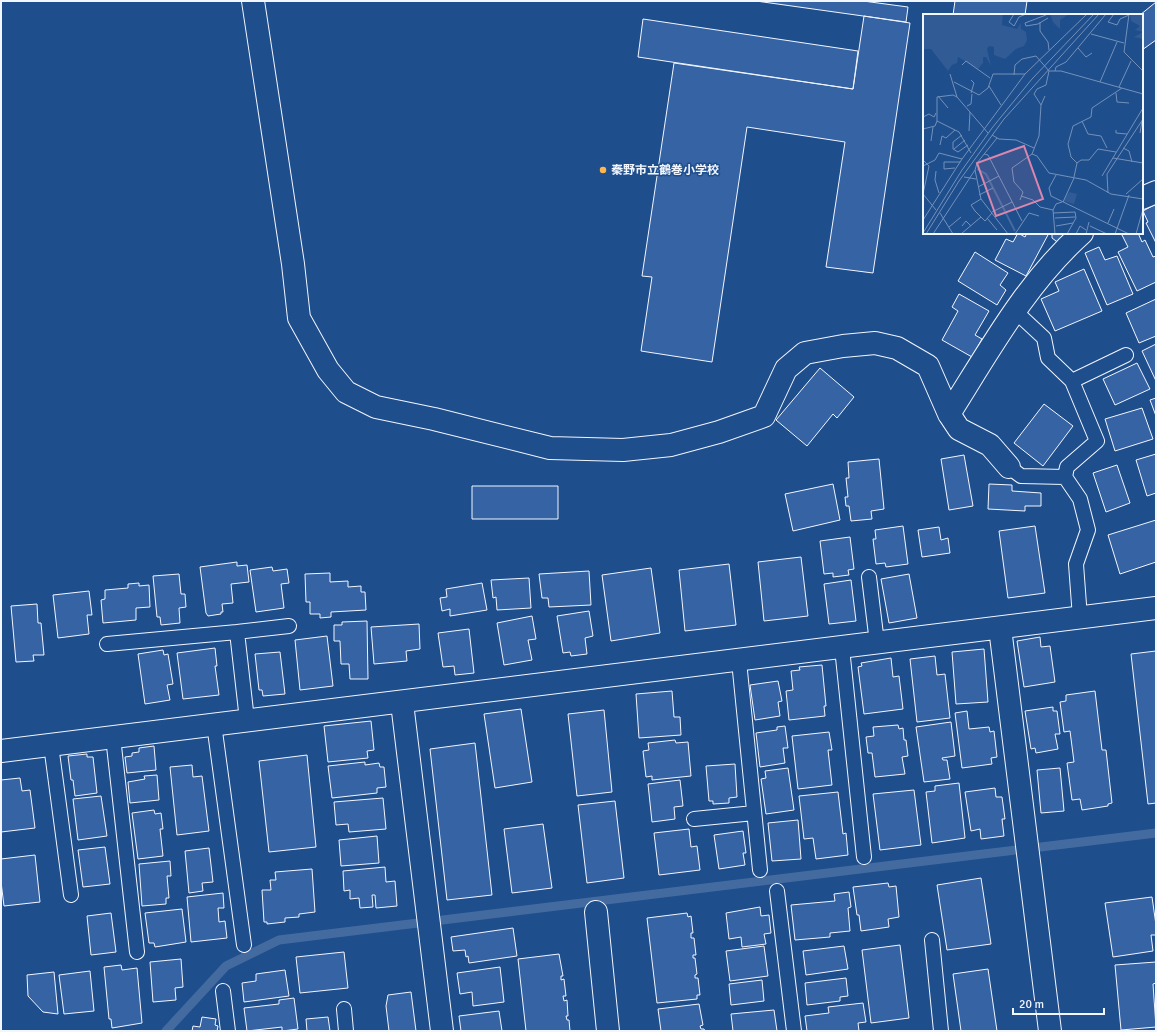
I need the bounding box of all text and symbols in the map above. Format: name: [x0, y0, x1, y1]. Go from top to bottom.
inset map: [923, 14, 1143, 234]
place label: 秦野市立鶴巻小学校: [611, 163, 719, 178]
marker: 秦野市立鶴巻小学校: [598, 165, 608, 175]
scale bar: [1013, 990, 1104, 1016]
text: 20 m: [1019, 997, 1044, 1012]

